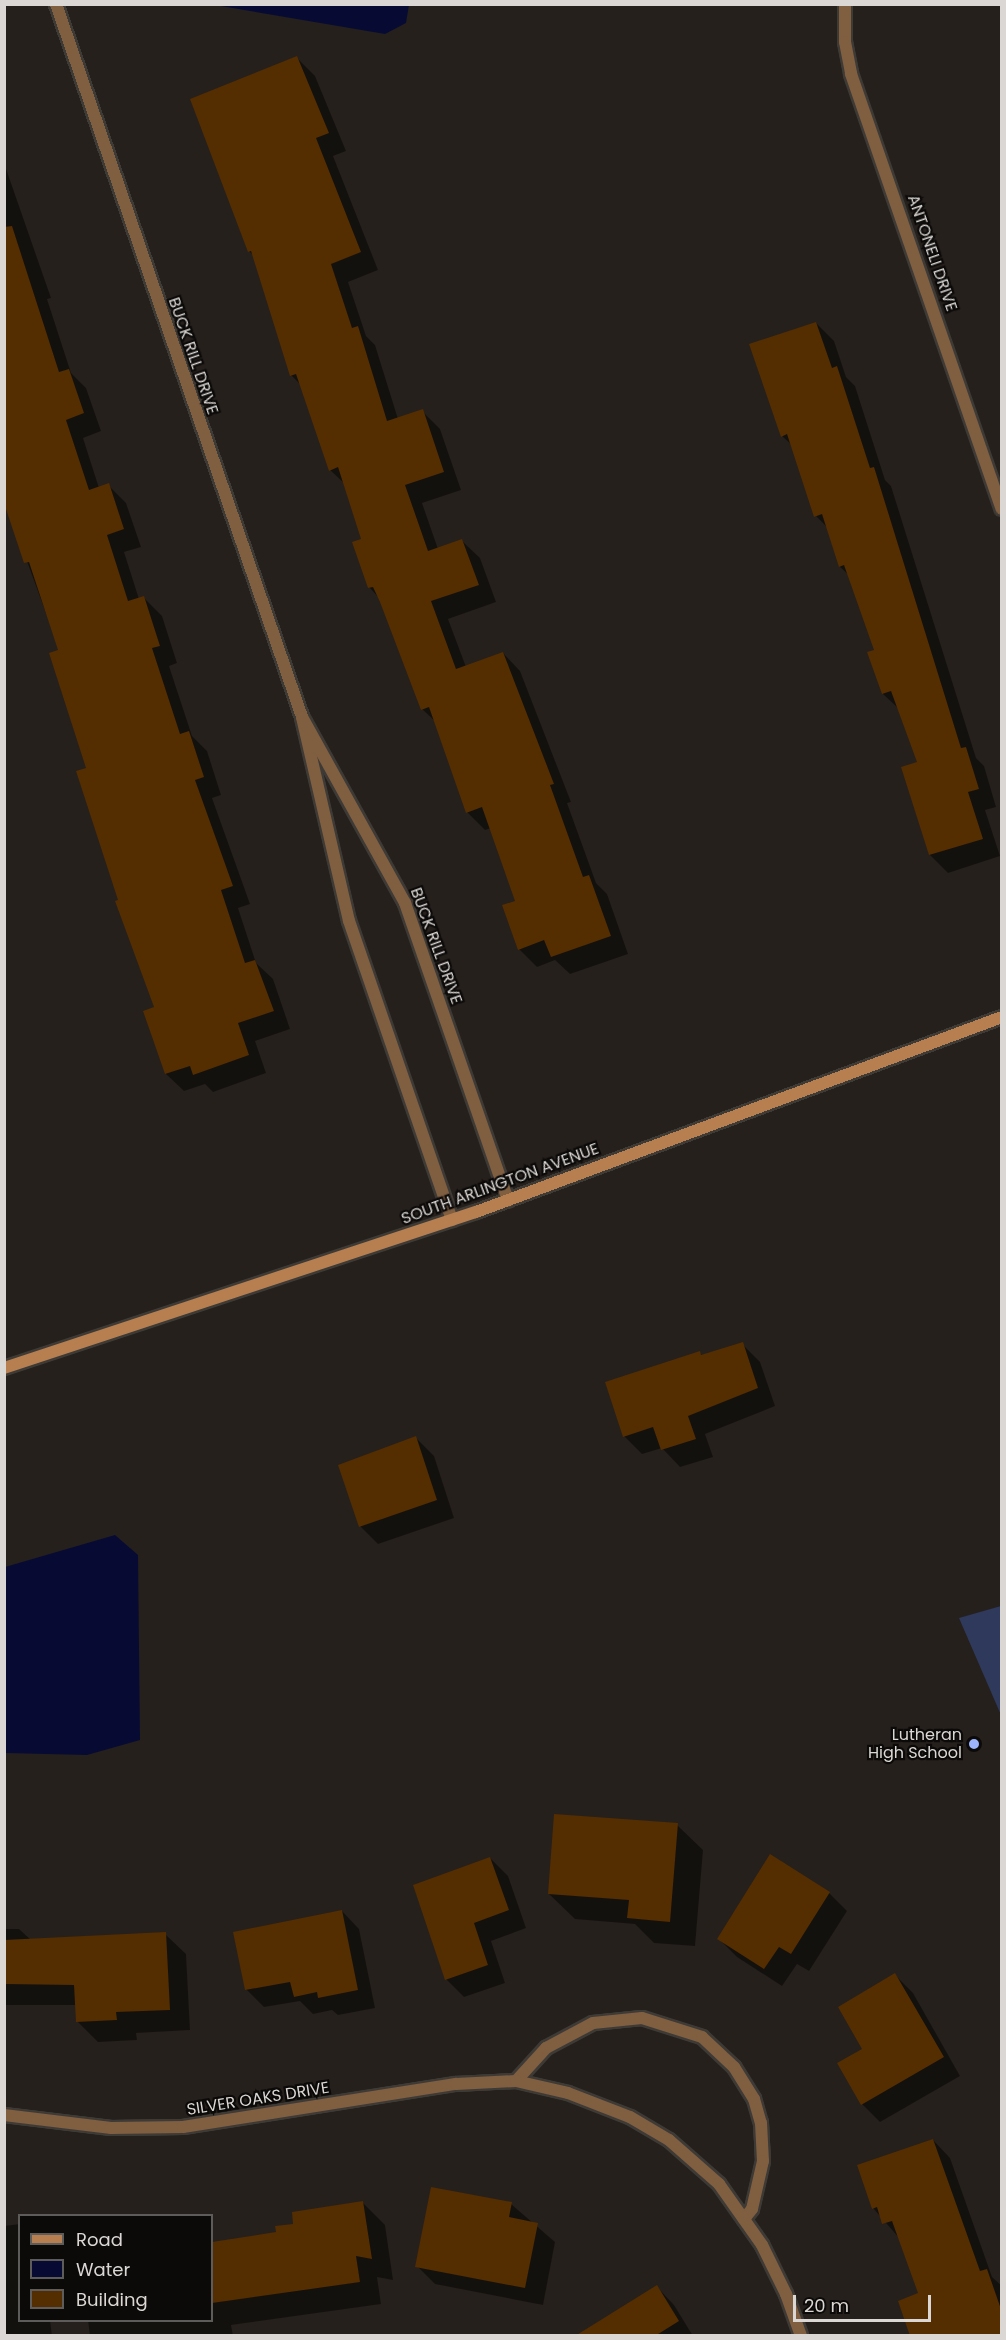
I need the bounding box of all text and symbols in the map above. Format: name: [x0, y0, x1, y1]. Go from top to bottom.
street label: ANTONELI DRIVE: [903, 192, 961, 314]
street label: BUCK RILL DRIVE: [164, 295, 222, 417]
street label: BUCK RILL DRIVE: [406, 885, 466, 1007]
street label: SOUTH ARLINGTON AVENUE: [399, 1139, 601, 1229]
place label: Lutheran High School: [868, 1725, 962, 1763]
marker: Lutheran High School: [967, 1737, 981, 1751]
street label: SILVER OAKS DRIVE: [185, 2078, 331, 2120]
legend: [18, 2214, 213, 2322]
text: Road: [76, 2227, 123, 2252]
text: Water: [76, 2257, 130, 2282]
scale bar: [796, 2283, 934, 2321]
text: Building: [76, 2287, 148, 2312]
text: 20 m: [804, 2293, 849, 2318]

